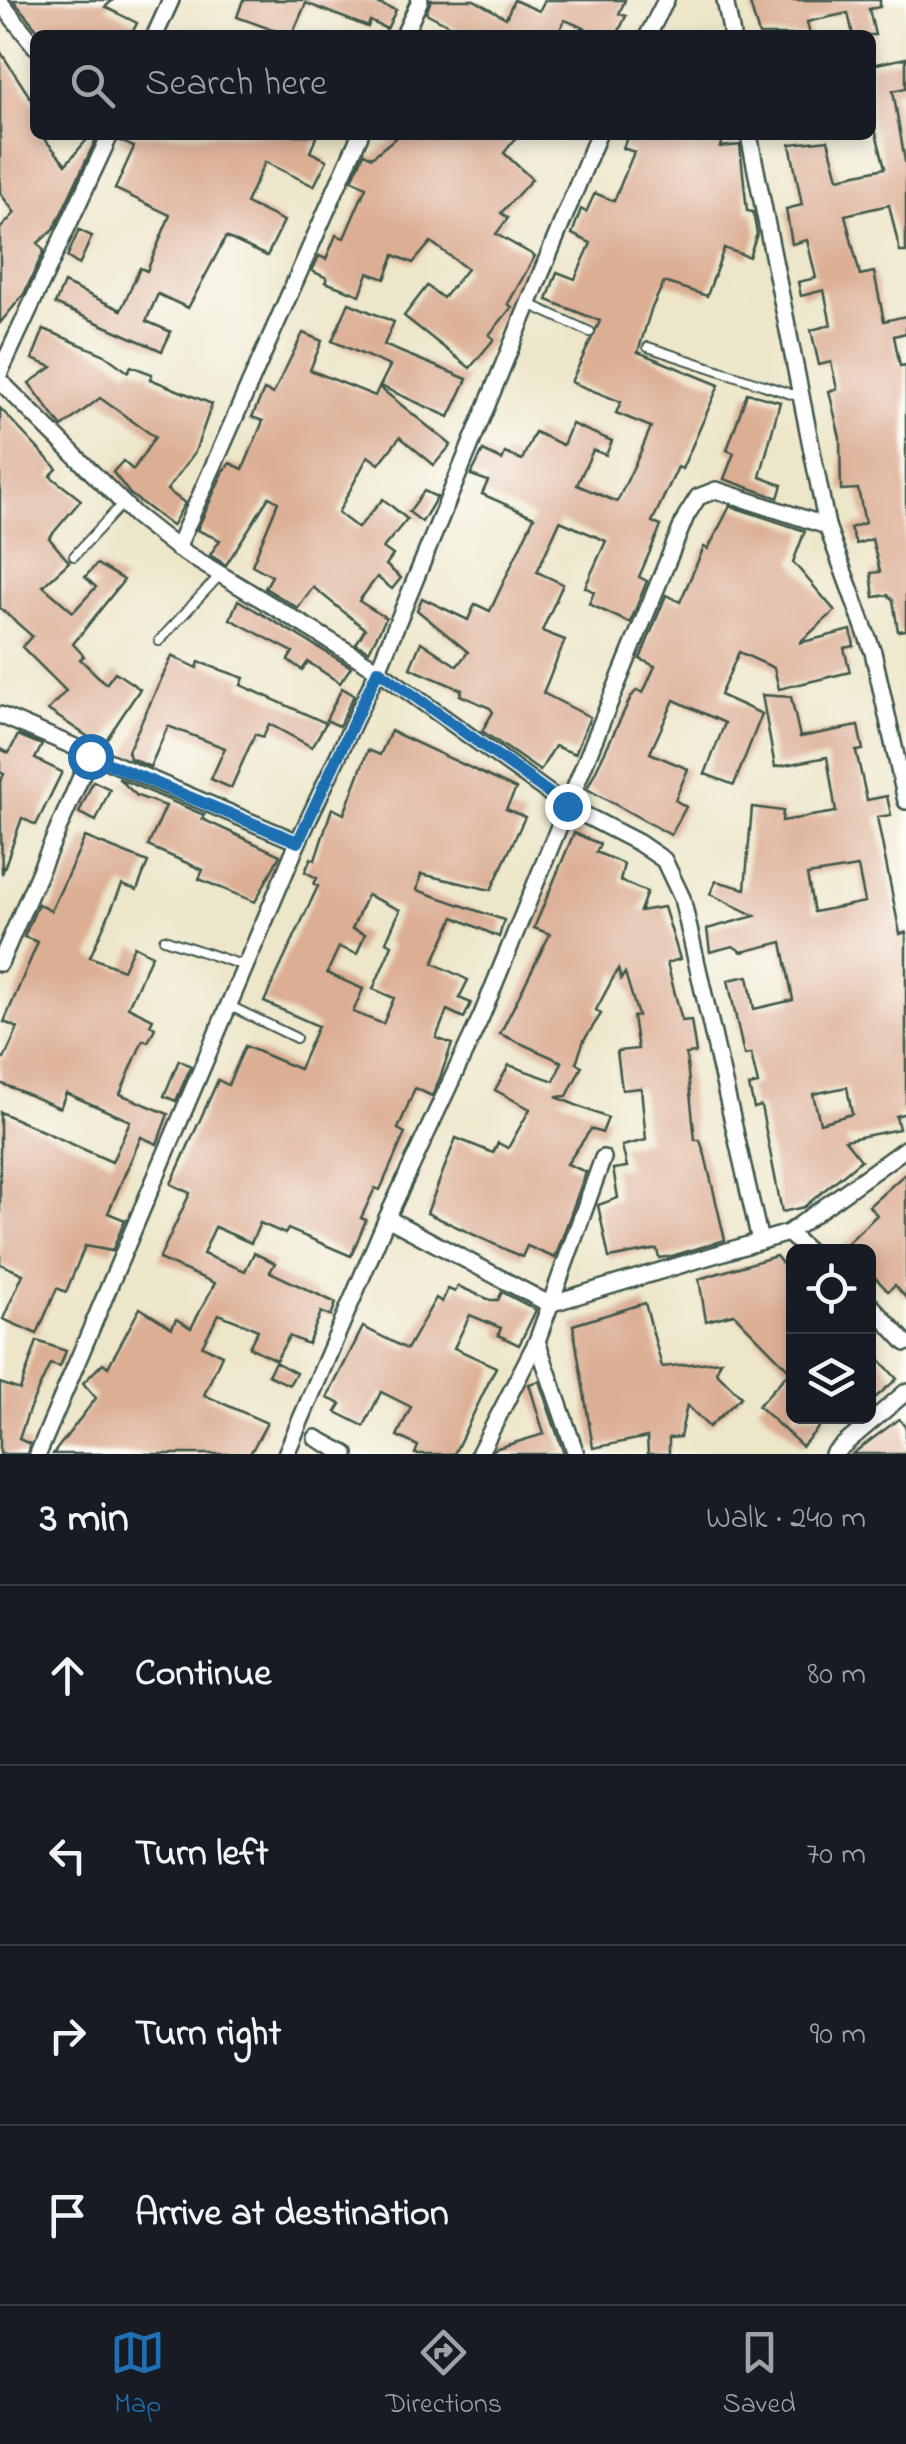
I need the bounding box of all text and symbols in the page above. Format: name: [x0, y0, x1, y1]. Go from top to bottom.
search box: [30, 30, 876, 140]
text: Search here: [145, 57, 327, 113]
icon: search: [65, 58, 120, 113]
route start: [68, 734, 114, 780]
route end: [545, 784, 591, 830]
map controls: [786, 1244, 876, 1424]
button: locate: [786, 1244, 876, 1334]
button: layers: [786, 1334, 876, 1424]
text: 3 min: [40, 1489, 129, 1550]
text: Walk · 240 m: [706, 1496, 866, 1543]
text: Continue: [135, 1647, 271, 1703]
icon: ahead: [40, 1648, 95, 1703]
text: 80 m: [807, 1652, 866, 1699]
text: Turn left: [135, 1827, 268, 1883]
icon: left: [40, 1828, 95, 1883]
text: 70 m: [806, 1832, 866, 1879]
text: Turn right: [135, 2007, 281, 2063]
icon: right: [40, 2008, 95, 2063]
text: 90 m: [810, 2012, 866, 2059]
text: Arrive at destination: [135, 2187, 449, 2243]
icon: arrive: [40, 2188, 95, 2243]
tab: Map: [110, 2325, 165, 2426]
tab: Directions: [386, 2325, 502, 2426]
tab: Saved: [723, 2325, 796, 2426]

